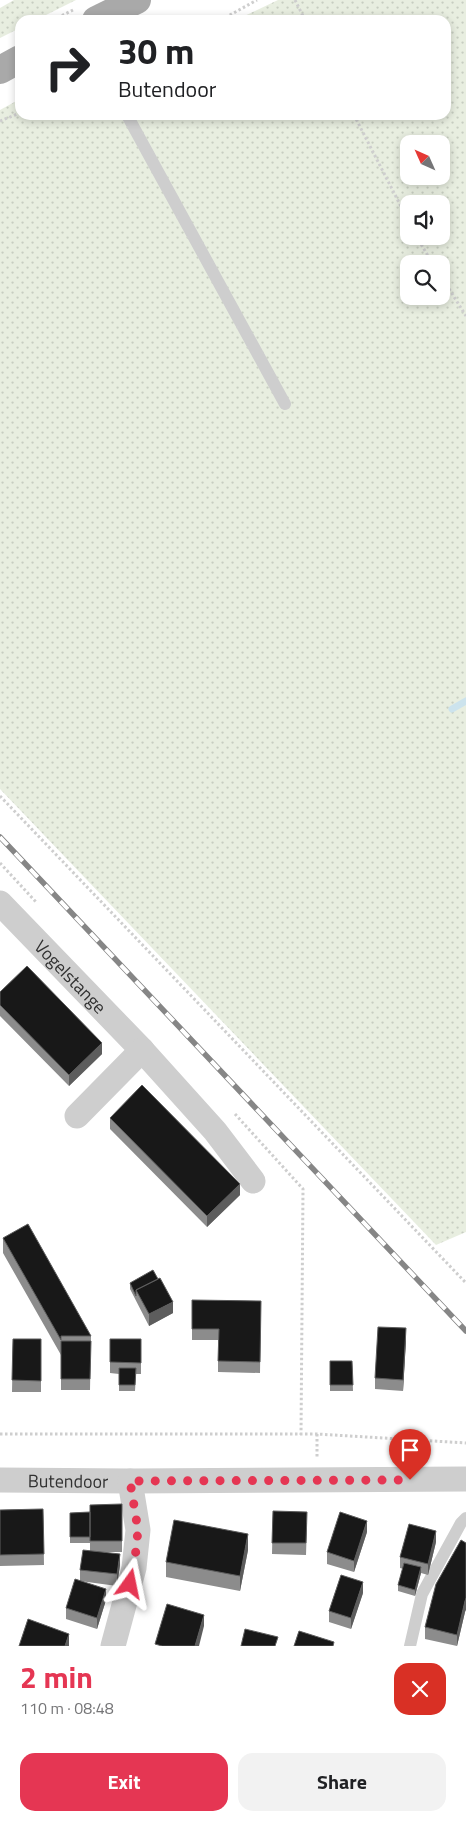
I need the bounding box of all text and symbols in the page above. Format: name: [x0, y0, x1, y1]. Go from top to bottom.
text: 30 m: [118, 24, 194, 78]
icon: right: [35, 35, 100, 100]
text: Butendoor: [118, 72, 216, 106]
north arrow: [400, 135, 450, 185]
map controls: [400, 135, 450, 305]
button: sound: [400, 195, 450, 245]
button: search: [400, 255, 450, 305]
street label: Vogelstange: [29, 933, 113, 1019]
pin: [389, 1429, 431, 1480]
icon: arrive: [396, 1436, 424, 1464]
street label: Butendoor: [28, 1467, 108, 1494]
position arrow: [103, 1557, 155, 1609]
text: 2 min: [20, 1654, 93, 1700]
button: close: [394, 1663, 446, 1715]
text: 110 m · 08:48: [20, 1696, 114, 1720]
button: Exit: [20, 1753, 228, 1811]
button: Share: [238, 1753, 446, 1811]

